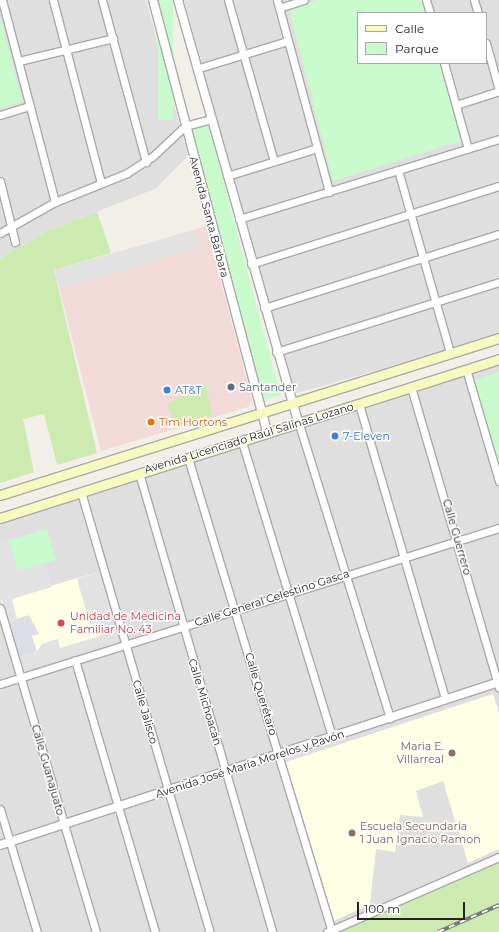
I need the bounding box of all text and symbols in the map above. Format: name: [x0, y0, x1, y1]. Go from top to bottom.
legend: [357, 12, 487, 64]
text: Calle: [395, 21, 424, 36]
text: Parque: [395, 41, 439, 56]
street label: Avenida Santa Bárbara: [186, 155, 232, 279]
place label: Santander: [239, 380, 296, 394]
marker: Santander: [226, 382, 236, 392]
place label: AT&T: [175, 383, 202, 397]
marker: AT&T: [162, 385, 172, 395]
street label: Avenida Licenciado Raúl Salinas Lozano: [143, 400, 355, 476]
place label: Tim Hortons: [159, 415, 227, 429]
marker: Tim Hortons: [146, 417, 156, 427]
place label: 7-Eleven: [343, 429, 390, 443]
marker: 7-Eleven: [330, 431, 340, 441]
street label: Calle Guerrero: [440, 497, 474, 577]
street label: Calle General Celestino Gasca: [193, 567, 351, 629]
place label: Unidad de Medicina Familiar No. 43: [70, 610, 181, 636]
marker: Unidad de Medicina Familiar No. 43: [55, 617, 67, 629]
street label: Calle Querétaro: [242, 651, 280, 737]
street label: Calle Michoacán: [186, 657, 224, 747]
street label: Calle Jalisco: [130, 678, 160, 746]
street label: Calle Guanajuato: [29, 723, 67, 817]
street label: Avenida José María Morelos y Pavón: [154, 727, 346, 801]
place label: Maria E. Villarreal: [397, 740, 444, 766]
marker: Maria E. Villarreal: [447, 748, 457, 758]
place label: Escuela Secundaria 1 Juan Ignacio Ramon: [360, 820, 481, 846]
marker: Escuela Secundaria 1 Juan Ignacio Ramon: [347, 828, 357, 838]
scale bar: [359, 894, 467, 920]
text: 100 m: [364, 901, 400, 916]

